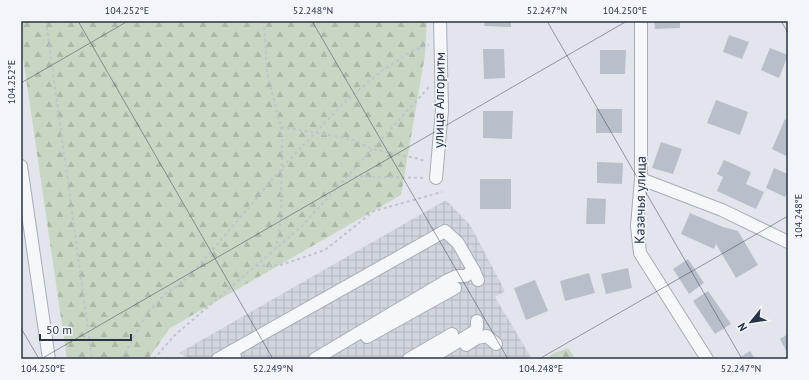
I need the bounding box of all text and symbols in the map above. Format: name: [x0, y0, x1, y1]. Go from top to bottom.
text: 104.252°E: [105, 4, 149, 17]
text: 52.248°N: [293, 4, 333, 17]
text: 52.247°N: [527, 4, 567, 17]
text: 104.250°E: [603, 4, 647, 17]
street label: улица Алгоритм: [429, 52, 449, 148]
text: 104.252°E: [5, 60, 18, 104]
street label: Казачья улица: [630, 156, 650, 244]
text: 104.248°E: [792, 194, 805, 238]
north arrow: [731, 302, 771, 342]
scale bar: [40, 316, 131, 342]
text: N: [734, 320, 750, 334]
text: 50 m: [46, 322, 72, 337]
text: 104.250°E: [21, 362, 65, 375]
text: 52.249°N: [253, 362, 293, 375]
text: 104.248°E: [519, 362, 563, 375]
text: 52.247°N: [721, 362, 761, 375]

